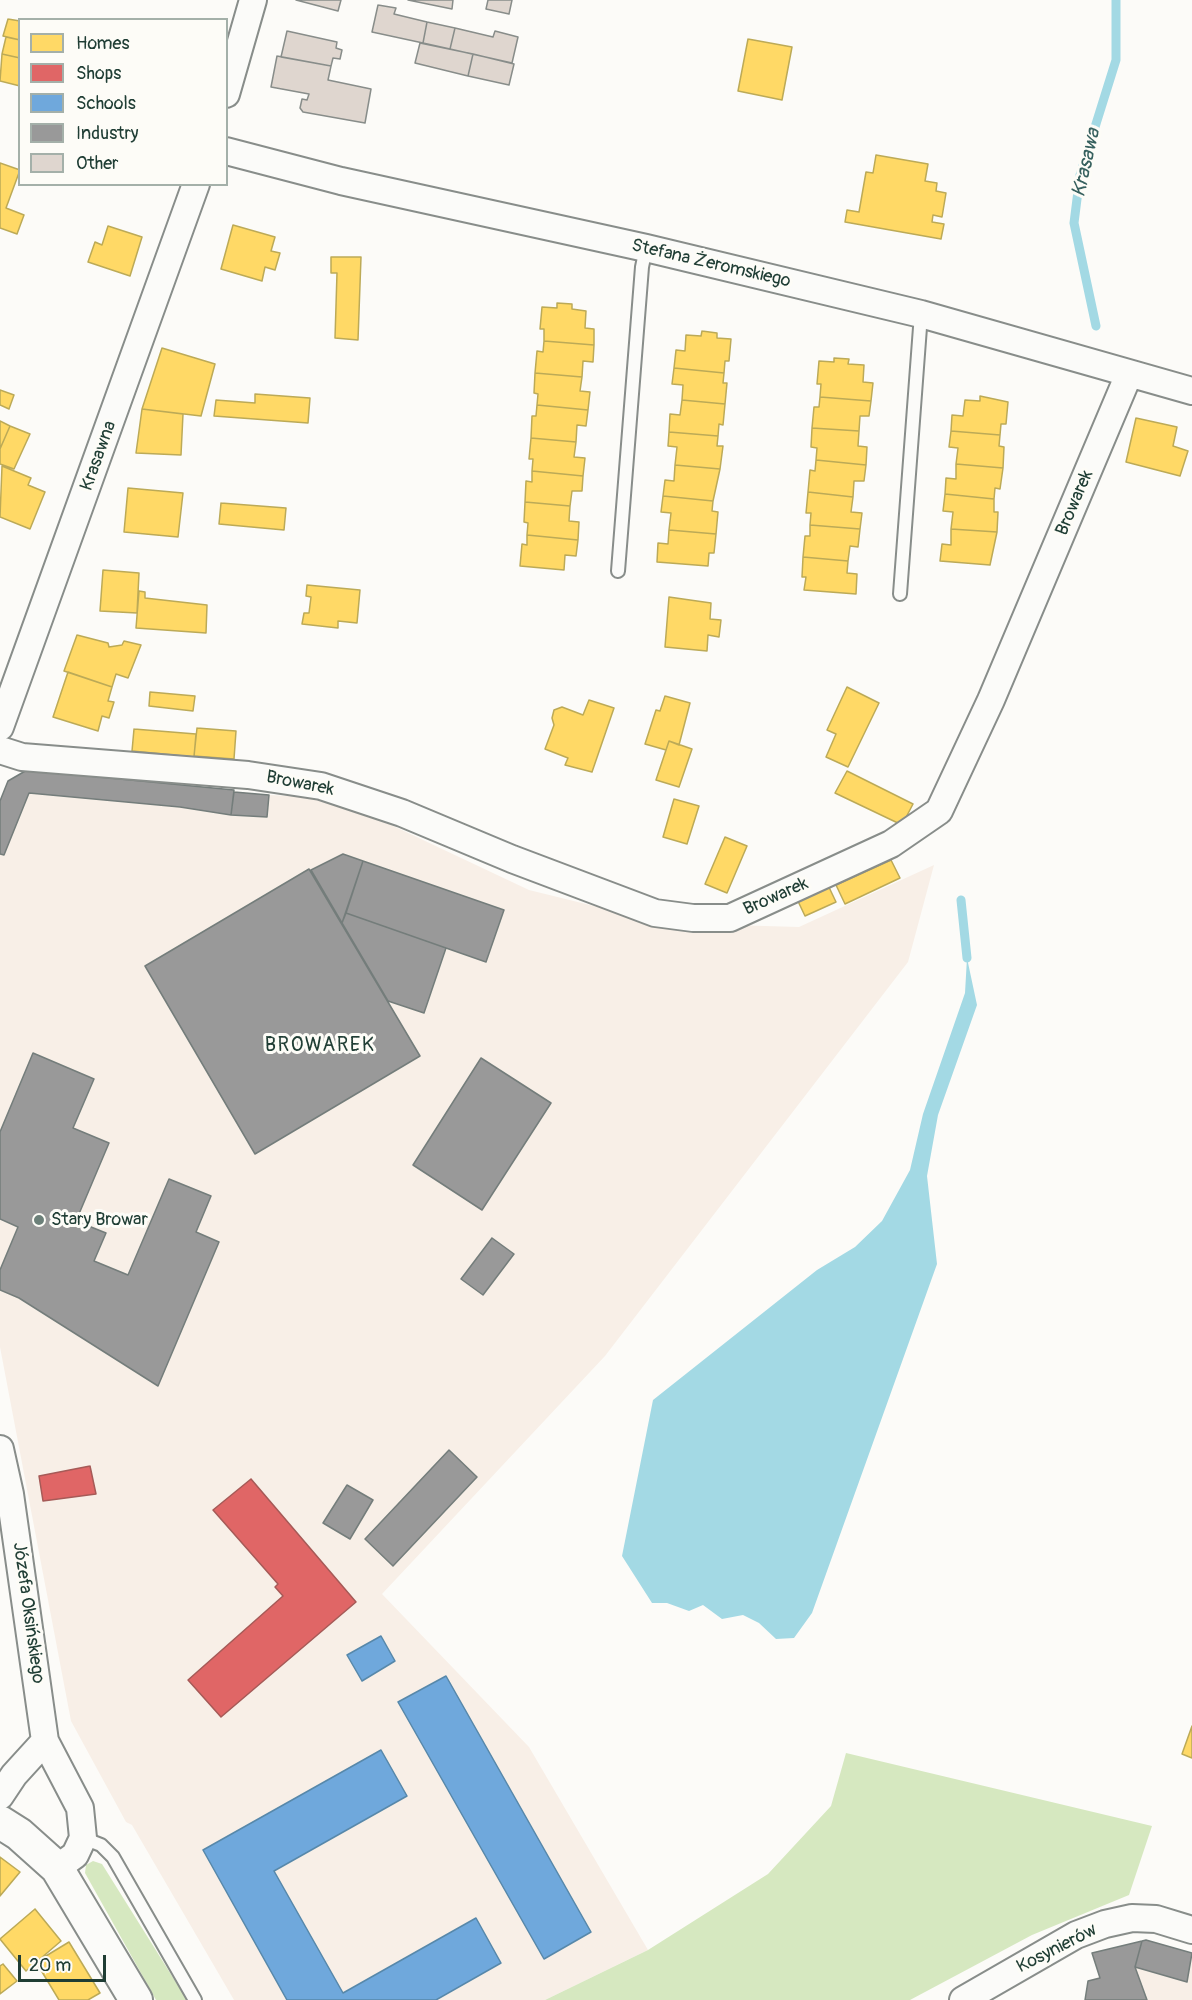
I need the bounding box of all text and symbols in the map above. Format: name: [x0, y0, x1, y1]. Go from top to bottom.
legend: [18, 18, 228, 186]
text: Homes: [76, 32, 129, 55]
text: Shops: [76, 62, 121, 85]
text: Schools: [76, 92, 136, 115]
text: Industry: [76, 122, 139, 145]
water label: Krasawa: [1067, 126, 1107, 200]
text: Other: [76, 152, 118, 175]
street label: Stefana Żeromskiego: [629, 235, 793, 293]
street label: Krasawna: [76, 418, 122, 494]
street label: Browarek: [1052, 467, 1098, 539]
street label: Browarek: [264, 767, 336, 801]
street label: Browarek: [740, 873, 812, 921]
district label: BROWAREK: [265, 1034, 375, 1058]
place label: Stary Browar: [51, 1209, 148, 1231]
marker: Stary Browar: [32, 1213, 46, 1227]
street label: Józefa Oksińskiego: [7, 1541, 49, 1685]
street label: Kosynierów: [1013, 1920, 1101, 1978]
scale bar: [21, 1943, 110, 1981]
text: 20 m: [29, 1954, 71, 1977]

